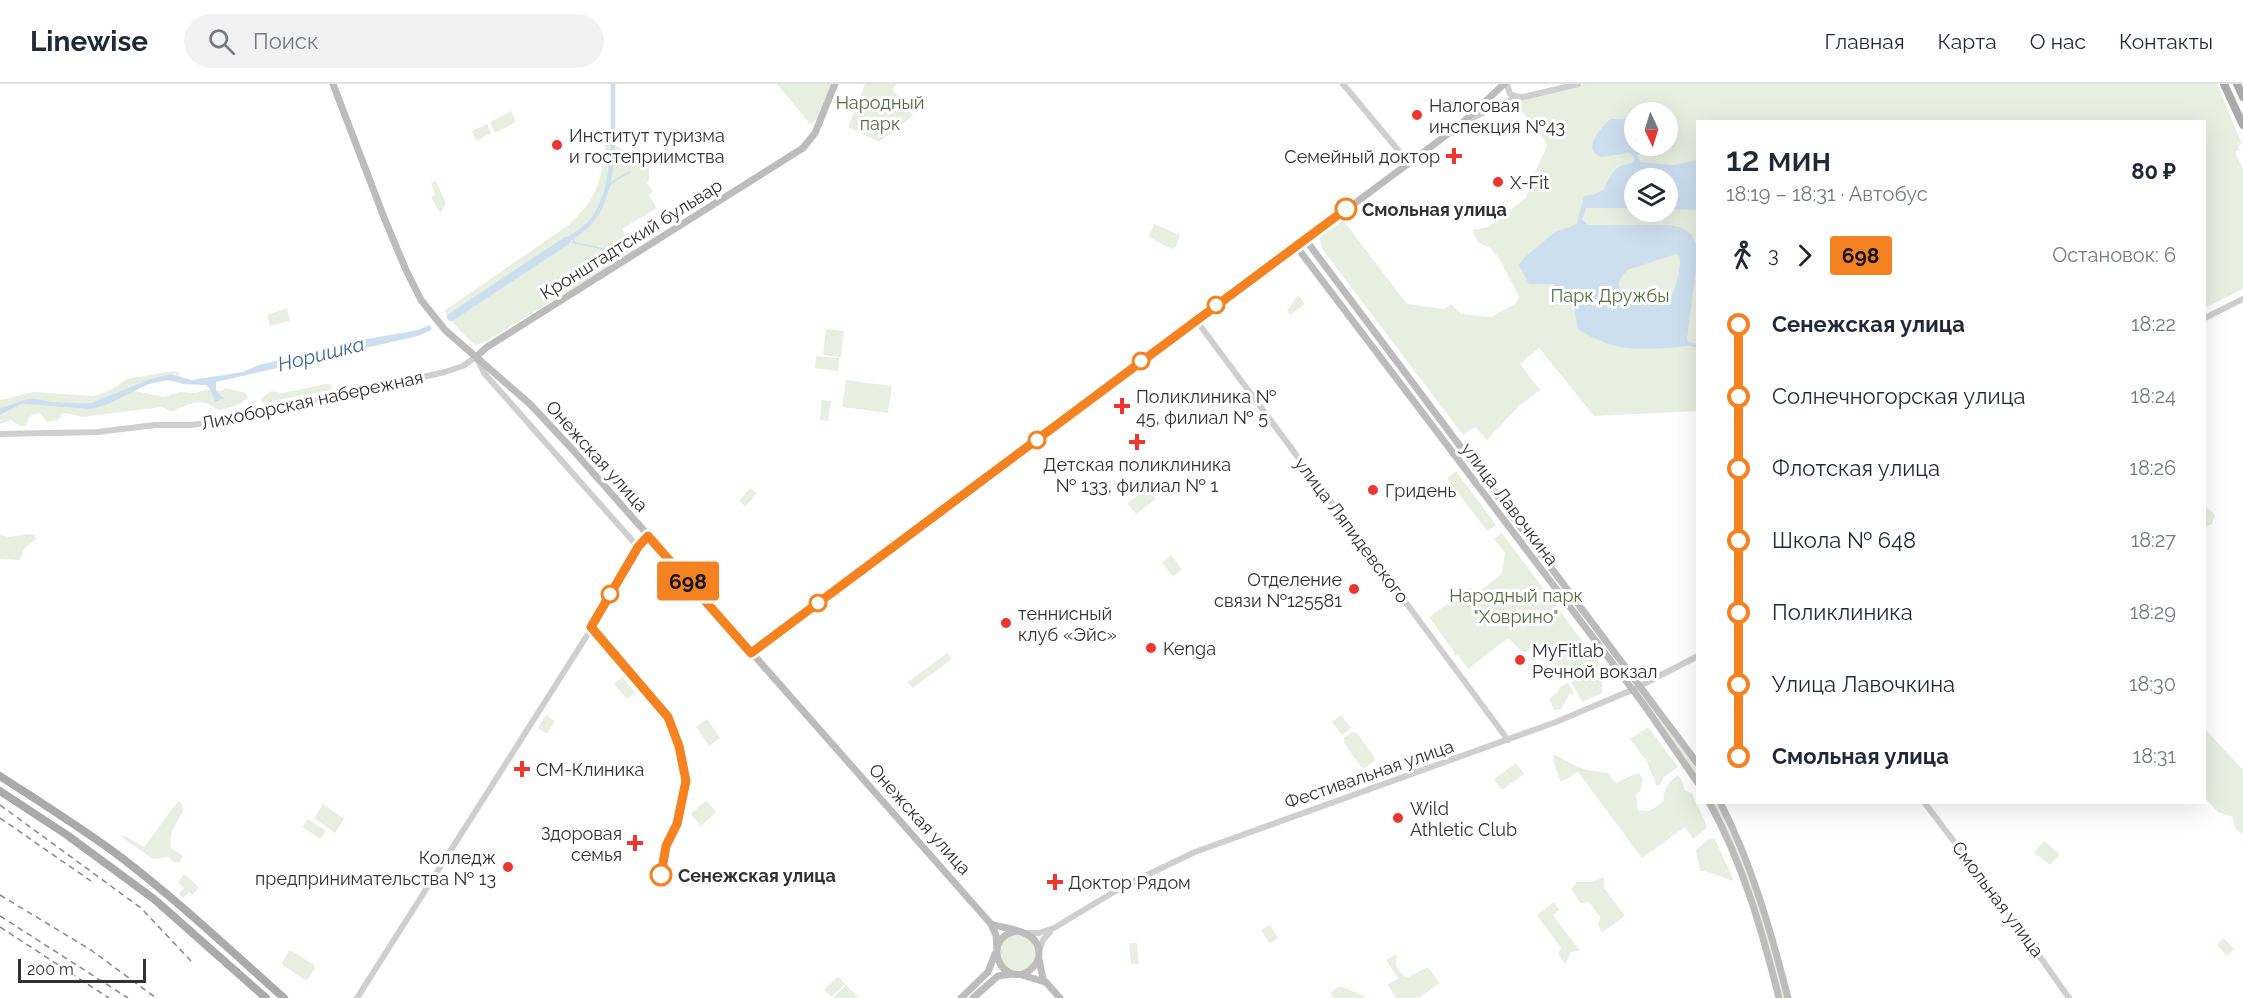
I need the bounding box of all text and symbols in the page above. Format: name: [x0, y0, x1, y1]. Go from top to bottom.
search box: [184, 14, 604, 68]
text: Linewise: [30, 25, 148, 58]
icon: search: [205, 25, 238, 58]
text: Поиск: [253, 28, 318, 54]
text: Главная: [1825, 29, 1905, 54]
text: Карта: [1938, 29, 1997, 54]
text: О нас: [2030, 29, 2086, 54]
text: Контакты: [2119, 29, 2213, 54]
park label: Народный парк: [836, 92, 924, 134]
place label: Налоговая инспекция №43: [1429, 95, 1565, 137]
north arrow: [1624, 102, 1678, 156]
map controls: [1624, 102, 1678, 222]
marker: Налоговая инспекция №43: [1410, 108, 1424, 122]
place label: Институт туризма и гостеприимства: [569, 125, 725, 167]
marker: Институт туризма и гостеприимства: [550, 138, 564, 152]
text: 12 мин: [1726, 140, 1831, 179]
place label: Семейный доктор: [1284, 146, 1440, 167]
marker: Семейный доктор: [1445, 147, 1463, 165]
text: 80 ₽: [2131, 158, 2176, 184]
button: layers: [1624, 168, 1678, 222]
place label: X-Fit: [1510, 172, 1549, 193]
street label: Кронштадтский бульвар: [536, 174, 726, 304]
marker: X-Fit: [1491, 175, 1505, 189]
text: 18:19 – 18:31 · Автобус: [1726, 182, 1928, 206]
marker: Смольная улица: [1335, 198, 1357, 220]
place label: Смольная улица: [1362, 199, 1507, 220]
icon: walk: [1726, 239, 1759, 272]
icon: forward: [1788, 239, 1821, 272]
text: 3: [1768, 243, 1779, 267]
text: 698: [1842, 243, 1880, 268]
text: Остановок: 6: [2052, 243, 2176, 267]
park label: Парк Дружбы: [1551, 285, 1669, 306]
unlabelled marker: [1207, 296, 1225, 314]
text: Сенежская улица: [1772, 311, 1965, 337]
text: 18:22: [2131, 312, 2176, 336]
water label: Норишка: [275, 332, 367, 376]
unlabelled marker: [1132, 352, 1150, 370]
street label: Лихоборская набережная: [199, 366, 425, 434]
text: Солнечногорская улица: [1772, 383, 2025, 409]
text: 18:24: [2130, 384, 2176, 408]
place label: Поликлиника № 45, филиал № 5: [1136, 386, 1277, 428]
street label: Онежская улица: [542, 396, 652, 516]
marker: Поликлиника № 45, филиал № 5: [1113, 397, 1131, 415]
unlabelled marker: [1028, 431, 1046, 449]
marker: Детская поликлиника № 133, филиал № 1: [1128, 433, 1146, 451]
street label: улица Лавочкина: [1457, 438, 1563, 570]
street label: улица Ляпидевского: [1290, 453, 1414, 607]
place label: Детская поликлиника № 133, филиал № 1: [1043, 454, 1231, 496]
text: Флотская улица: [1772, 455, 1940, 481]
text: 18:26: [2129, 456, 2176, 480]
place label: Гридень: [1385, 480, 1457, 501]
marker: Гридень: [1366, 483, 1380, 497]
text: Школа № 648: [1772, 527, 1916, 553]
text: 18:27: [2131, 528, 2176, 552]
line badge: 698: [654, 562, 722, 600]
text: 698: [669, 569, 707, 594]
place label: Отделение связи №125581: [1214, 569, 1342, 611]
marker: Отделение связи №125581: [1347, 582, 1361, 596]
unlabelled marker: [601, 585, 619, 603]
park label: Народный парк "Ховрино": [1449, 585, 1583, 627]
unlabelled marker: [809, 594, 827, 612]
text: Поликлиника: [1772, 599, 1913, 625]
text: 18:29: [2130, 600, 2176, 624]
place label: теннисный клуб «Эйс»: [1018, 603, 1117, 645]
marker: теннисный клуб «Эйс»: [999, 616, 1013, 630]
place label: Kenga: [1163, 638, 1216, 659]
place label: MyFitlab Речной вокзал: [1532, 640, 1658, 682]
marker: Kenga: [1144, 641, 1158, 655]
marker: MyFitlab Речной вокзал: [1513, 653, 1527, 667]
text: Улица Лавочкина: [1772, 671, 1955, 697]
text: 18:30: [2129, 672, 2176, 696]
street label: Фестивальная улица: [1282, 735, 1456, 813]
text: Смольная улица: [1772, 743, 1949, 769]
text: 18:31: [2133, 744, 2176, 768]
place label: СМ-Клиника: [536, 759, 644, 780]
street label: Онежская улица: [865, 759, 975, 879]
marker: СМ-Клиника: [513, 760, 531, 778]
place label: Wild Athletic Club: [1410, 798, 1517, 840]
marker: Wild Athletic Club: [1391, 811, 1405, 825]
place label: Здоровая семья: [541, 823, 622, 865]
marker: Здоровая семья: [626, 834, 644, 852]
street label: Смольная улица: [1948, 837, 2048, 961]
place label: Колледж предпринимательства № 13: [255, 847, 496, 889]
marker: Колледж предпринимательства № 13: [501, 860, 515, 874]
marker: Сенежская улица: [650, 864, 672, 886]
place label: Сенежская улица: [678, 865, 836, 886]
place label: Доктор Рядом: [1068, 872, 1191, 893]
marker: Доктор Рядом: [1046, 873, 1064, 891]
scale bar: [18, 956, 146, 984]
text: 200 m: [27, 960, 74, 979]

